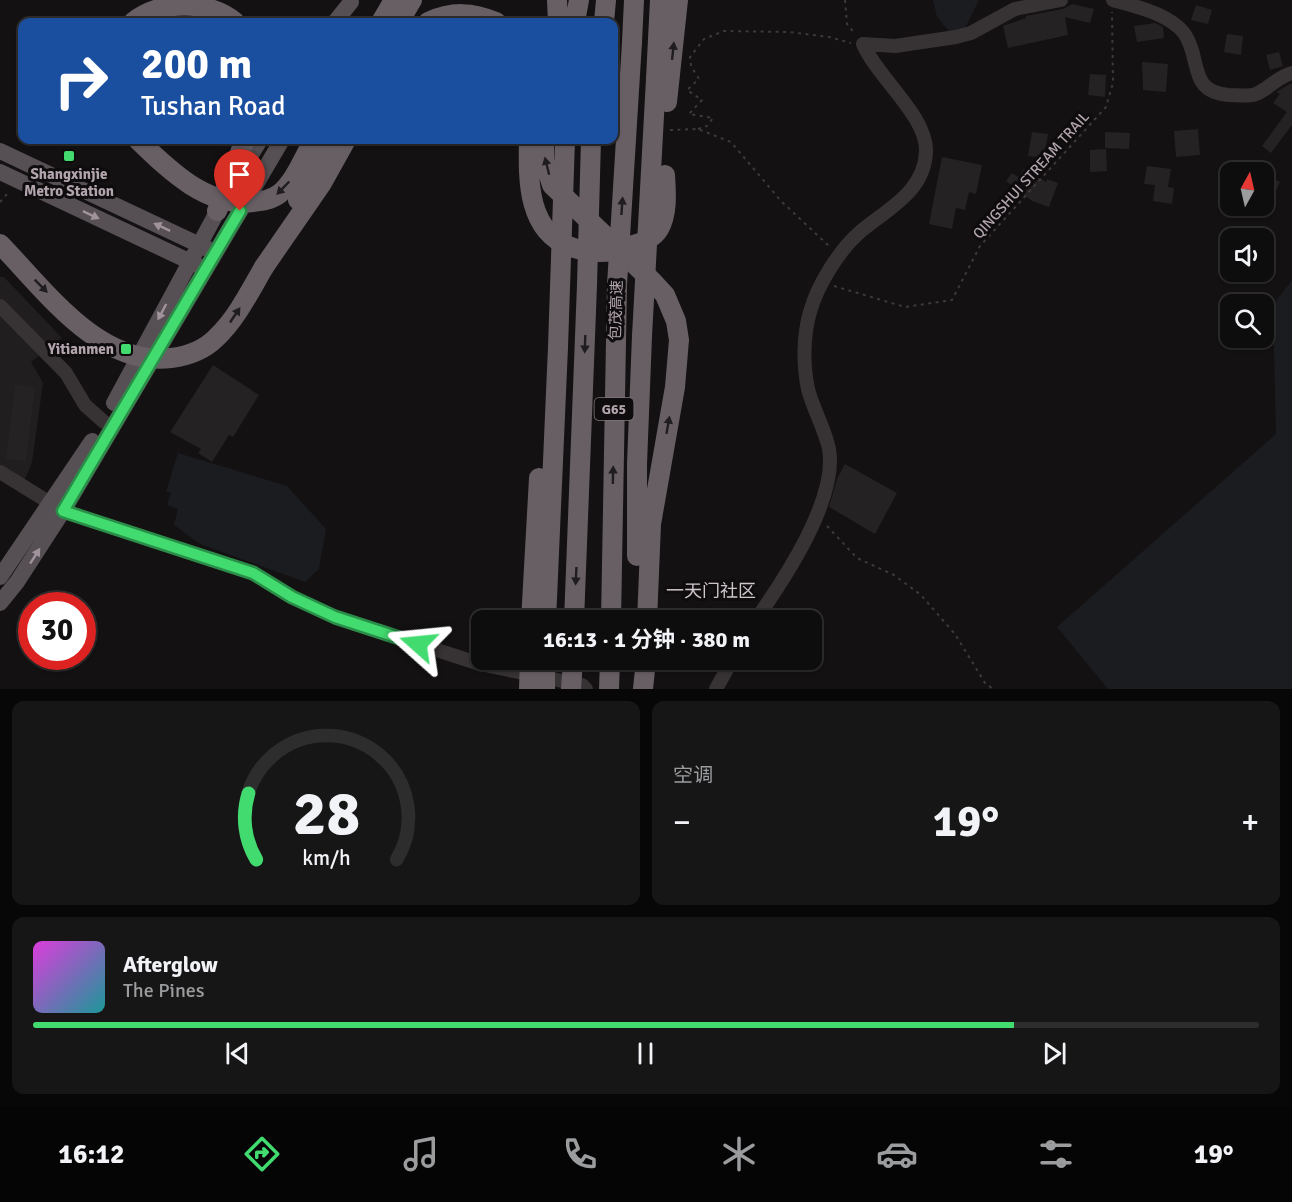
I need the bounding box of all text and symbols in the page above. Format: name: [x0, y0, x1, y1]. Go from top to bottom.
text: 200 m: [141, 39, 252, 90]
icon: right: [42, 42, 120, 120]
one-way arrow: [668, 42, 678, 61]
text: Tushan Road: [141, 90, 285, 123]
street label: QINGSHUI STREAM TRAIL: [969, 107, 1093, 242]
marker: Shangxinjie Metro Station: [62, 149, 76, 163]
pin: [214, 149, 265, 211]
one-way arrow: [542, 157, 551, 175]
icon: arrive: [223, 158, 256, 191]
north arrow: [1220, 162, 1274, 216]
map controls: [1220, 162, 1274, 348]
place label: Shangxinjie Metro Station: [24, 165, 114, 200]
one-way arrow: [276, 181, 290, 196]
one-way arrow: [617, 196, 626, 215]
one-way arrow: [83, 210, 100, 219]
one-way arrow: [153, 222, 170, 231]
button: sound: [1220, 228, 1274, 282]
one-way arrow: [33, 278, 47, 292]
street label: 包茂高速: [606, 280, 626, 340]
button: search: [1220, 294, 1274, 348]
one-way arrow: [157, 303, 167, 321]
one-way arrow: [229, 307, 241, 323]
one-way arrow: [580, 334, 589, 353]
place label: Yitianmen: [47, 340, 114, 358]
marker: Yitianmen: [119, 342, 133, 356]
road number: G65: [594, 398, 634, 420]
one-way arrow: [664, 415, 673, 434]
one-way arrow: [608, 465, 618, 484]
one-way arrow: [29, 547, 40, 564]
one-way arrow: [572, 566, 581, 585]
district label: 一天门社区: [666, 580, 756, 602]
speed limit sign: 30: [18, 592, 96, 670]
position arrow: [386, 612, 450, 676]
text: 16:13 · 1 分钟 · 380 m: [543, 626, 750, 653]
text: 空调: [673, 763, 713, 788]
text: 28: [292, 775, 360, 852]
text: 19°: [933, 794, 999, 849]
text: −: [673, 802, 691, 843]
text: +: [1241, 802, 1259, 843]
text: km/h: [302, 845, 350, 871]
text: Afterglow: [123, 951, 218, 978]
text: The Pines: [123, 978, 205, 1003]
icon: previous: [221, 1037, 254, 1070]
icon: pause: [629, 1037, 662, 1070]
icon: next: [1038, 1037, 1071, 1070]
icon: directions: [241, 1133, 283, 1175]
icon: music: [400, 1133, 442, 1175]
icon: phone: [559, 1133, 601, 1175]
icon: climate: [718, 1133, 760, 1175]
icon: car: [876, 1133, 918, 1175]
icon: filters: [1035, 1133, 1077, 1175]
text: 16:12: [58, 1138, 125, 1171]
text: 19°: [1194, 1138, 1234, 1171]

